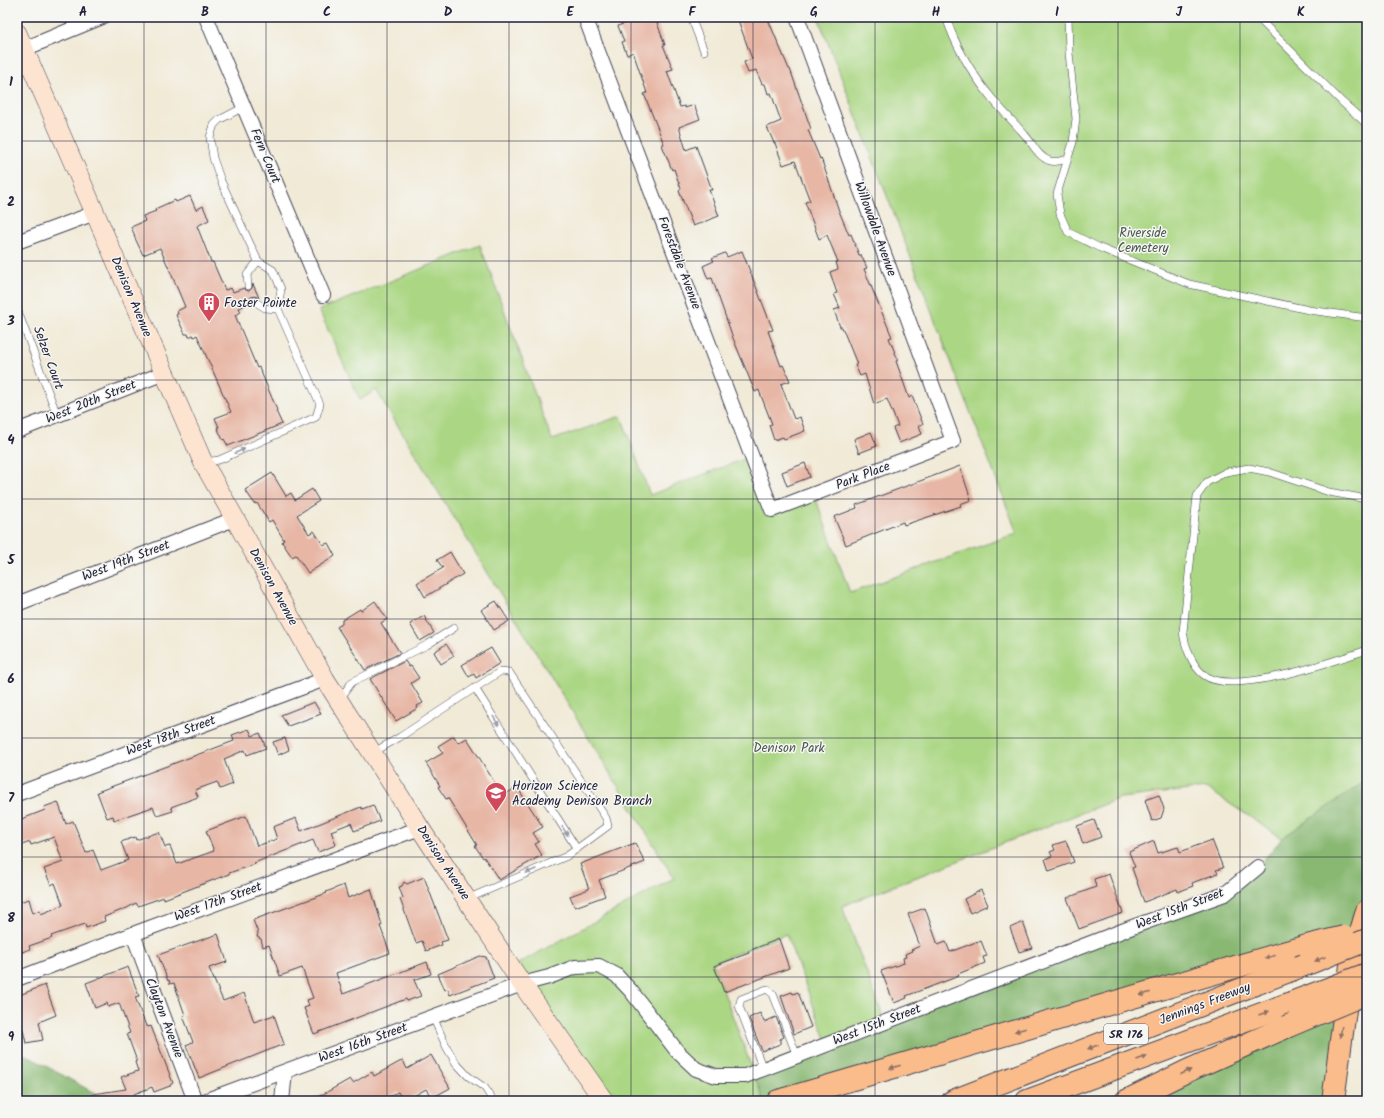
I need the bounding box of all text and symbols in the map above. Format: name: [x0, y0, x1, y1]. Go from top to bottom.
text: A: [79, 2, 87, 23]
text: B: [201, 2, 209, 23]
text: C: [323, 2, 331, 23]
text: D: [444, 2, 453, 23]
text: E: [566, 2, 574, 23]
text: F: [688, 2, 696, 23]
text: G: [810, 2, 818, 23]
text: H: [932, 2, 941, 23]
text: I: [1055, 2, 1059, 23]
text: J: [1176, 2, 1183, 23]
text: K: [1297, 2, 1305, 23]
text: 1: [9, 72, 13, 93]
street label: Fern Court: [244, 125, 286, 188]
street label: Willowdale Avenue: [848, 179, 902, 279]
text: 2: [7, 192, 15, 213]
street label: Forestdale Avenue: [652, 213, 707, 313]
park label: Riverside Cemetery: [1117, 223, 1169, 259]
street label: Denison Avenue: [105, 253, 158, 341]
building icon: Foster Pointe: [196, 290, 222, 323]
place label: Foster Pointe: [224, 293, 297, 314]
text: 3: [6, 311, 15, 332]
street label: Selzer Court: [27, 323, 70, 394]
street label: West 20th Street: [43, 374, 140, 430]
text: 4: [7, 430, 15, 451]
one-way arrow: [234, 448, 245, 454]
street label: Park Place: [833, 456, 893, 496]
street label: West 19th Street: [79, 534, 174, 587]
street label: Denison Avenue: [243, 544, 303, 630]
text: 5: [7, 550, 16, 571]
text: 6: [7, 669, 15, 690]
street label: West 18th Street: [123, 710, 220, 762]
one-way arrow: [492, 716, 500, 726]
park label: Denison Park: [753, 738, 826, 759]
place label: Horizon Science Academy Denison Branch: [512, 776, 652, 812]
school or university icon: Horizon Science Academy Denison Branch: [483, 780, 509, 813]
text: 7: [8, 788, 15, 809]
street label: Denison Avenue: [411, 821, 475, 905]
one-way arrow: [562, 825, 569, 837]
one-way arrow: [525, 868, 537, 874]
street label: West 17th Street: [171, 876, 266, 928]
street label: West 15th Street: [1133, 882, 1228, 935]
text: 8: [7, 908, 15, 929]
one-way arrow: [1263, 954, 1275, 960]
one-way arrow: [1315, 956, 1326, 962]
street label: Clayton Avenue: [139, 975, 189, 1061]
street label: Jennings Freeway: [1156, 977, 1255, 1031]
one-way arrow: [1138, 991, 1150, 997]
street label: West 15th Street: [830, 998, 925, 1051]
one-way arrow: [1259, 1009, 1271, 1015]
street label: West 16th Street: [316, 1017, 411, 1069]
road number: SR 176: [1104, 1024, 1148, 1044]
one-way arrow: [1338, 1026, 1345, 1038]
text: 9: [8, 1027, 15, 1048]
one-way arrow: [1014, 1027, 1026, 1033]
one-way arrow: [1086, 1044, 1098, 1050]
one-way arrow: [1137, 1055, 1149, 1061]
one-way arrow: [889, 1064, 901, 1070]
one-way arrow: [1181, 1069, 1192, 1075]

